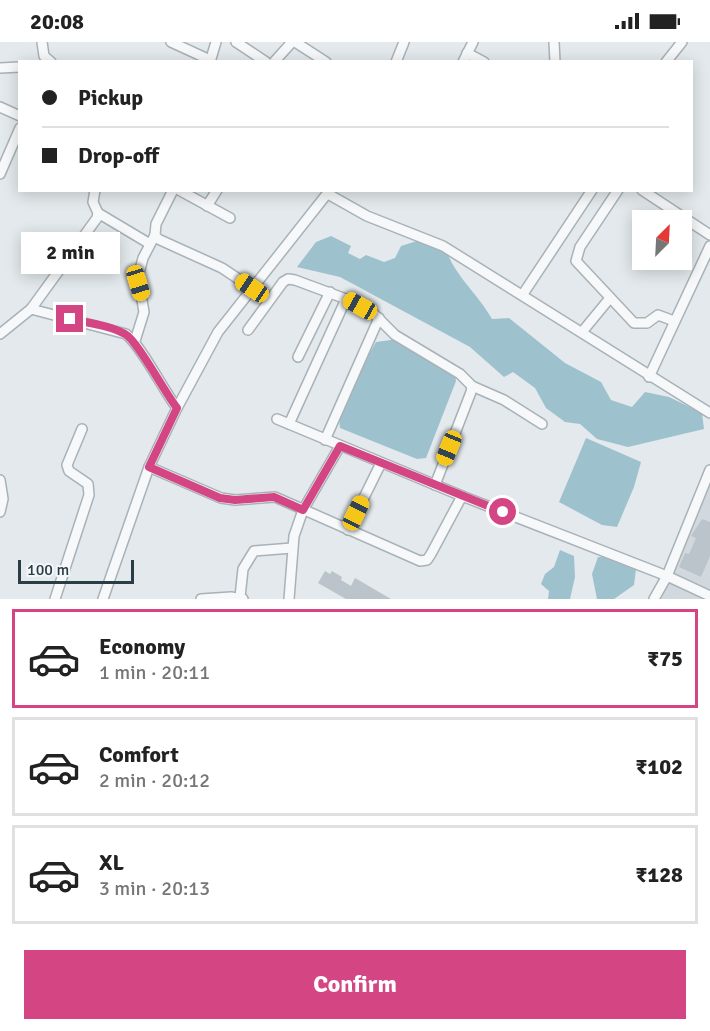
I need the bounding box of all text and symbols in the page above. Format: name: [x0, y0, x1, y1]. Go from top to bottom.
text: 20:08: [30, 8, 84, 35]
text: Pickup: [78, 84, 143, 111]
text: Drop-off: [78, 142, 159, 169]
north arrow: [632, 210, 692, 270]
map controls: [632, 210, 692, 270]
callout: 2 min: [20, 232, 119, 274]
text: 2 min: [46, 240, 95, 265]
car: [124, 263, 152, 303]
car: [232, 270, 272, 306]
car: [340, 289, 380, 323]
route end: [56, 305, 83, 332]
car: [434, 428, 464, 468]
car: [340, 493, 372, 533]
route start: [489, 498, 516, 525]
scale bar: [18, 557, 134, 584]
text: 100 m: [27, 560, 69, 580]
icon: car: [27, 632, 81, 686]
text: Economy: [99, 633, 185, 660]
text: ₹75: [647, 645, 683, 672]
text: 1 min · 20:11: [99, 660, 210, 685]
icon: car: [27, 740, 81, 794]
text: Comfort: [99, 741, 179, 768]
text: ₹102: [635, 753, 683, 780]
text: 2 min · 20:12: [99, 768, 210, 793]
icon: car: [27, 848, 81, 902]
text: XL: [99, 849, 124, 876]
text: ₹128: [635, 861, 683, 888]
text: 3 min · 20:13: [99, 876, 210, 901]
button: Confirm: [24, 950, 686, 1019]

